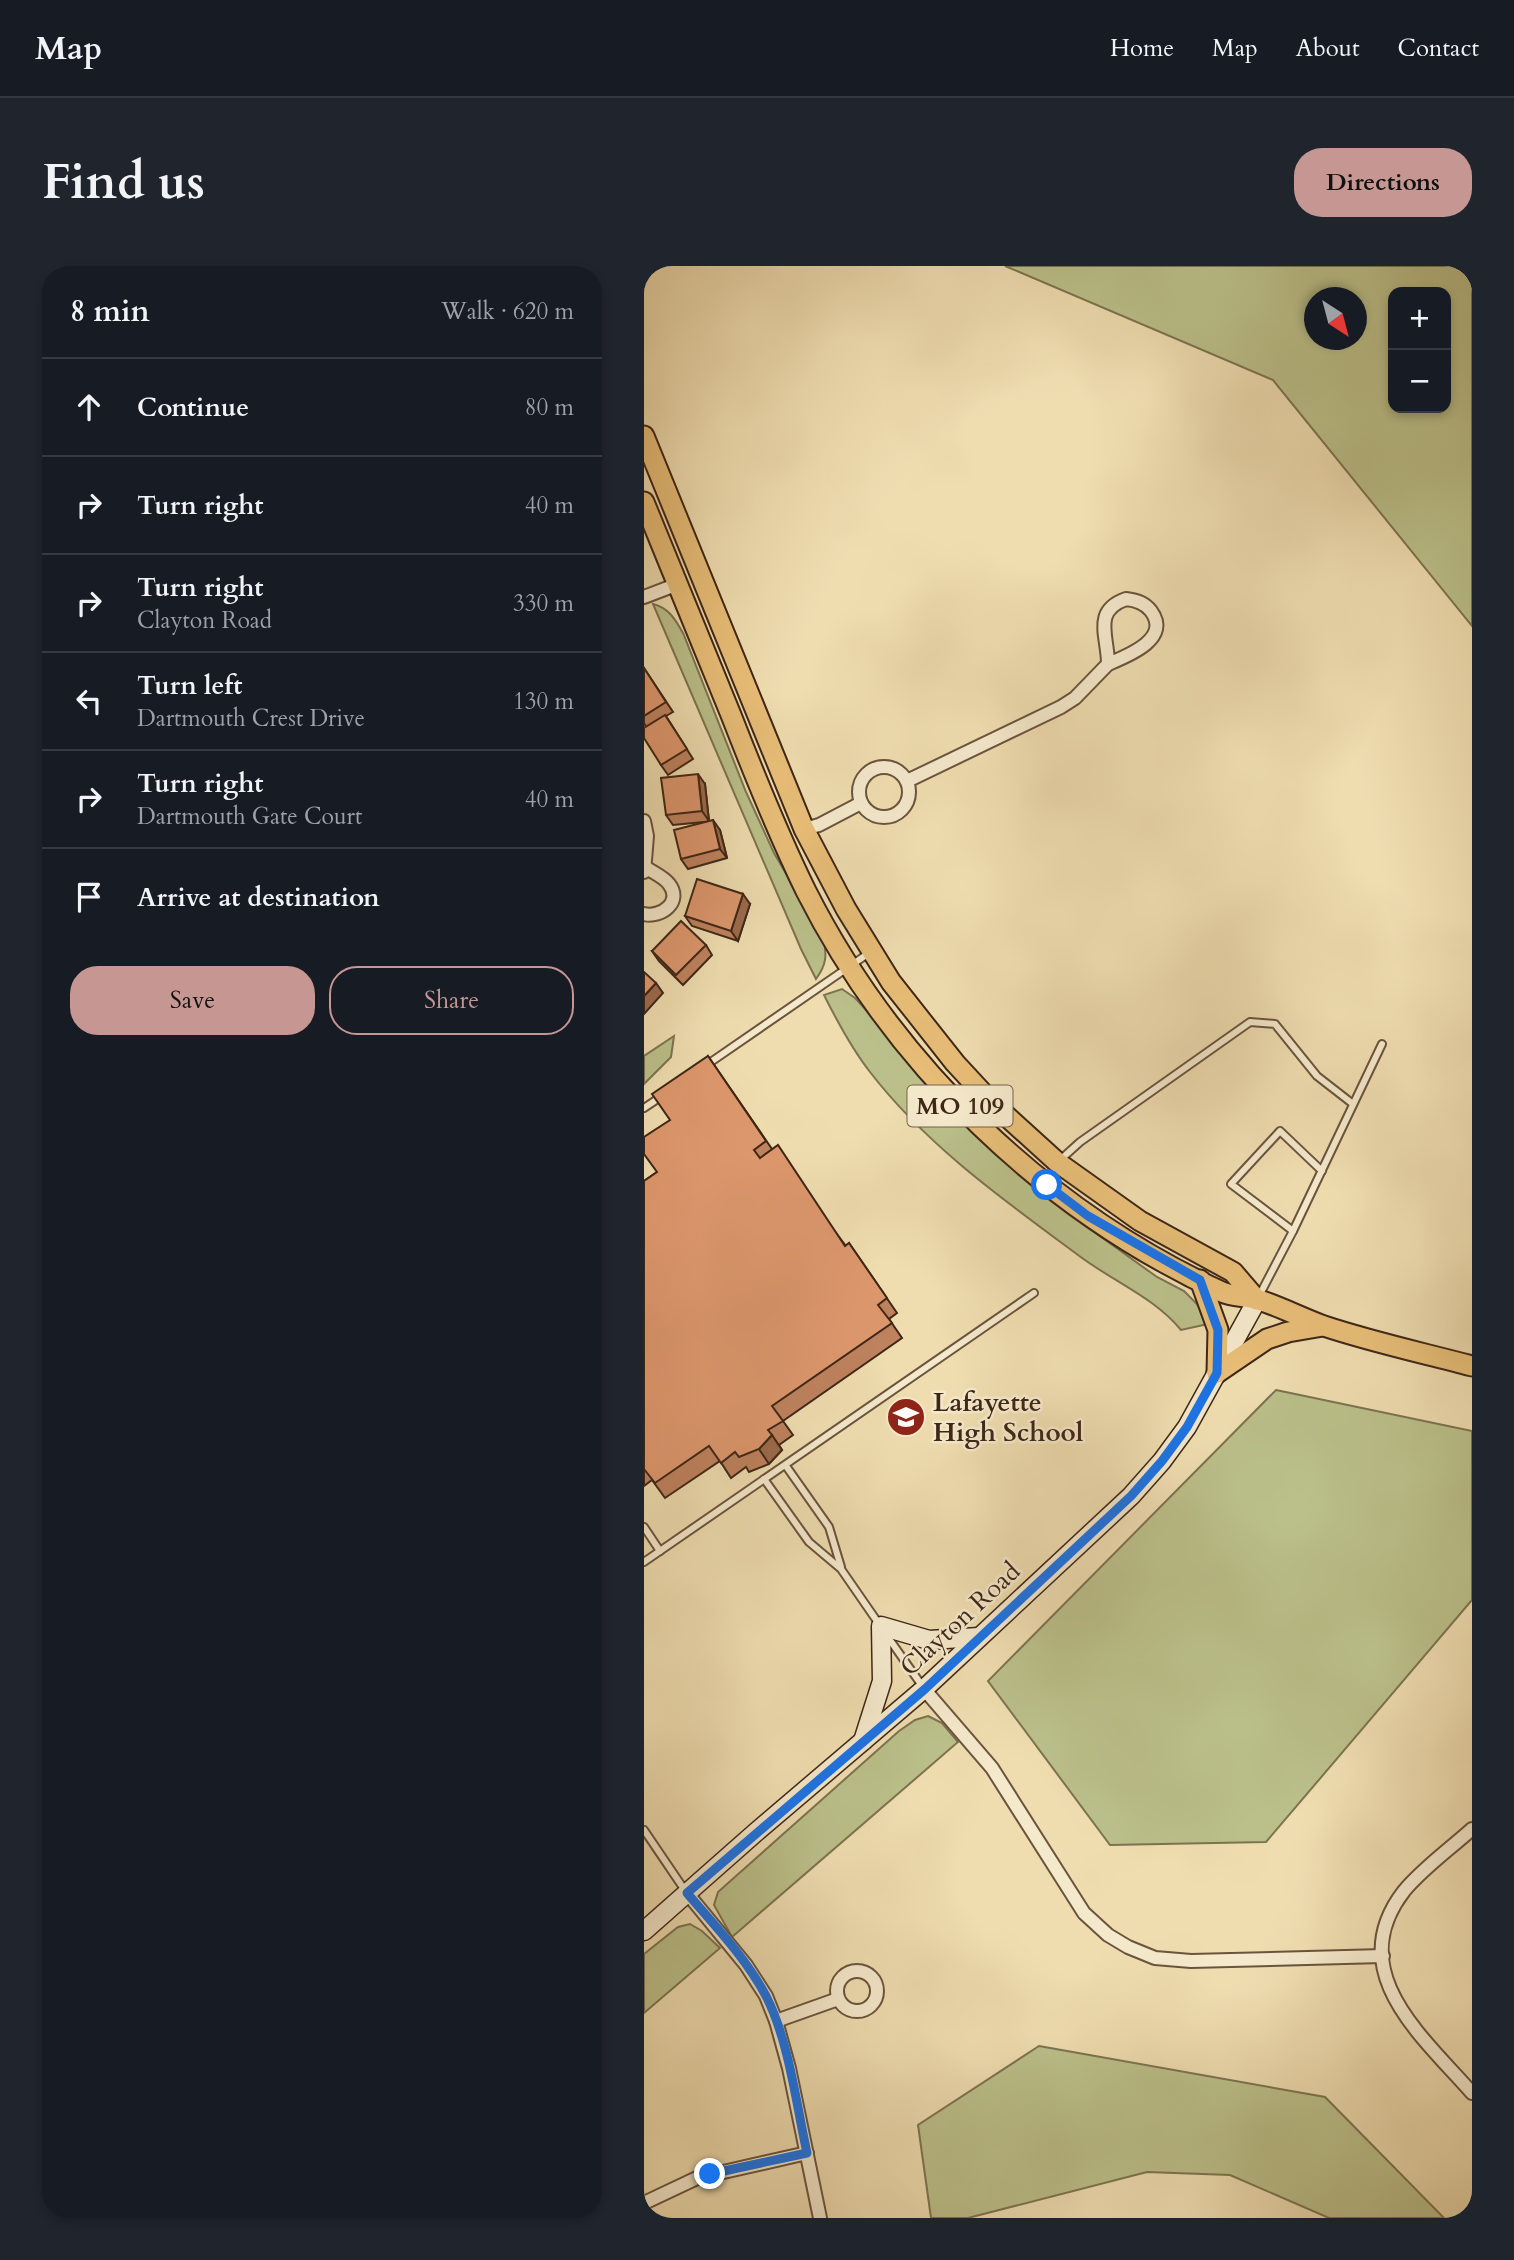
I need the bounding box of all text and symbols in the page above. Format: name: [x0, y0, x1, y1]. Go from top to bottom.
text: Map: [35, 26, 102, 71]
text: Home: [1110, 32, 1174, 65]
text: Map: [1212, 32, 1258, 65]
text: About: [1296, 32, 1360, 65]
text: Contact: [1398, 32, 1479, 65]
button: Directions: [1294, 148, 1472, 217]
text: Find us: [42, 149, 205, 216]
north arrow: [1304, 287, 1367, 350]
map controls: [1388, 287, 1451, 413]
button: +: [1388, 287, 1451, 350]
text: 8 min: [70, 291, 150, 332]
text: Walk · 620 m: [441, 296, 574, 327]
button: −: [1388, 350, 1451, 413]
icon: ahead: [70, 388, 108, 426]
text: Continue: [137, 390, 249, 425]
text: 80 m: [525, 392, 574, 423]
icon: right: [70, 486, 108, 524]
text: Turn right: [137, 488, 264, 523]
text: 40 m: [525, 490, 574, 521]
text: Turn right: [137, 570, 264, 605]
icon: right: [70, 584, 108, 622]
text: 330 m: [513, 588, 574, 619]
text: Clayton Road: [137, 605, 272, 636]
text: Turn left: [137, 668, 242, 703]
icon: left: [70, 682, 108, 720]
text: 130 m: [513, 686, 574, 717]
text: Dartmouth Crest Drive: [137, 703, 365, 734]
text: Turn right: [137, 766, 264, 801]
icon: right: [70, 780, 108, 818]
text: 40 m: [525, 784, 574, 815]
text: Dartmouth Gate Court: [137, 801, 362, 832]
icon: arrive: [70, 878, 108, 916]
text: Arrive at destination: [137, 880, 380, 915]
button: Save: [70, 966, 315, 1035]
button: Share: [329, 966, 574, 1035]
road number: MO 109: [908, 1086, 1012, 1126]
route start: [1031, 1169, 1062, 1200]
place label: Lafayette High School: [933, 1385, 1084, 1450]
school or university icon: Lafayette High School: [885, 1396, 927, 1438]
street label: Clayton Road: [892, 1554, 1028, 1684]
route end: [694, 2158, 725, 2189]

